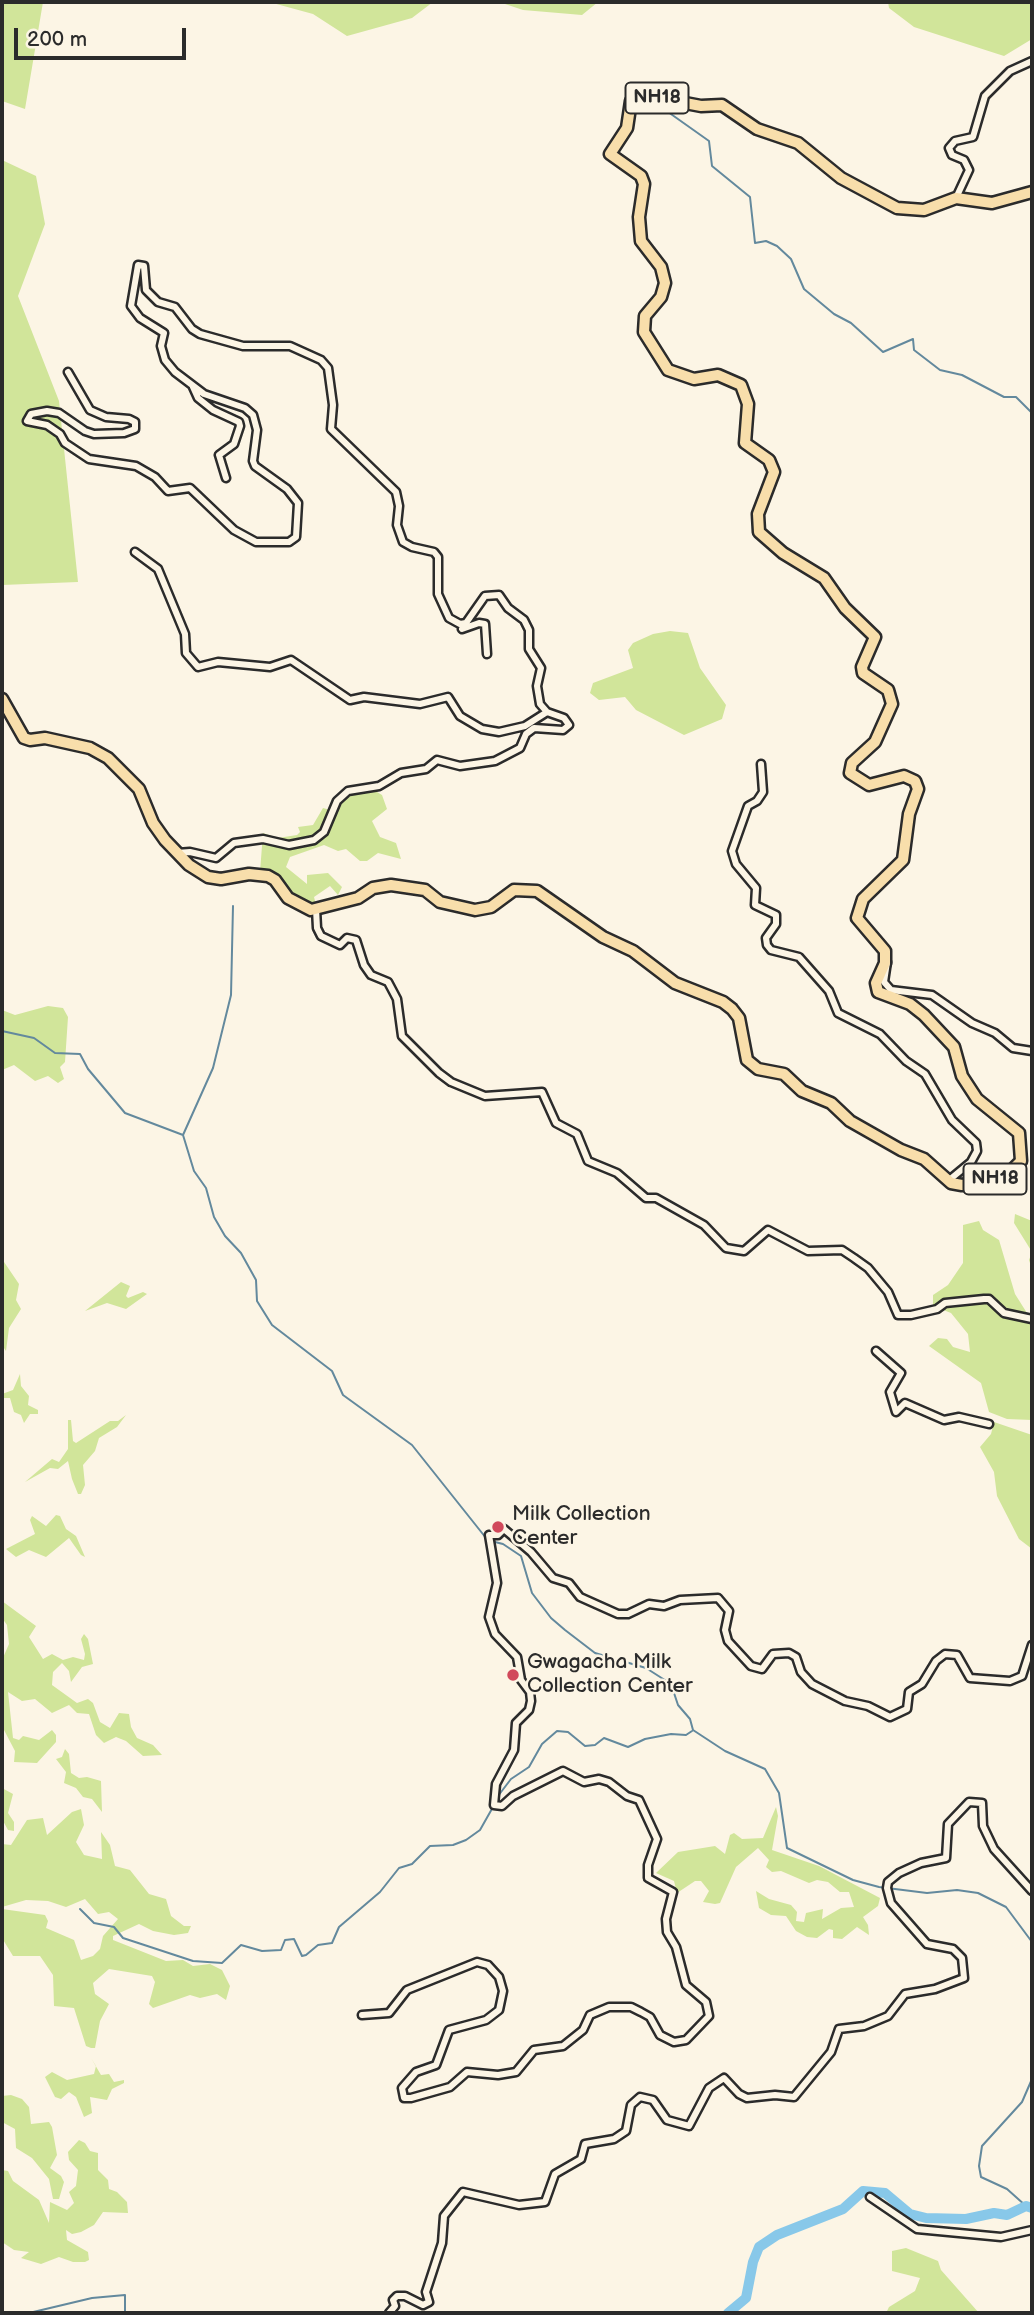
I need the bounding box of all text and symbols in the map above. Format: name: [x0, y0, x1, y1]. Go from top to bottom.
scale bar: [18, 14, 189, 58]
text: 200 m: [27, 27, 87, 52]
road number: NH18: [626, 82, 688, 114]
road number: NH18: [964, 1163, 1026, 1194]
place label: Milk Collection Center: [512, 1502, 651, 1552]
marker: Milk Collection Center: [490, 1519, 506, 1535]
place label: Gwagacha Milk Collection Center: [527, 1650, 693, 1700]
marker: Gwagacha Milk Collection Center: [505, 1667, 521, 1683]

